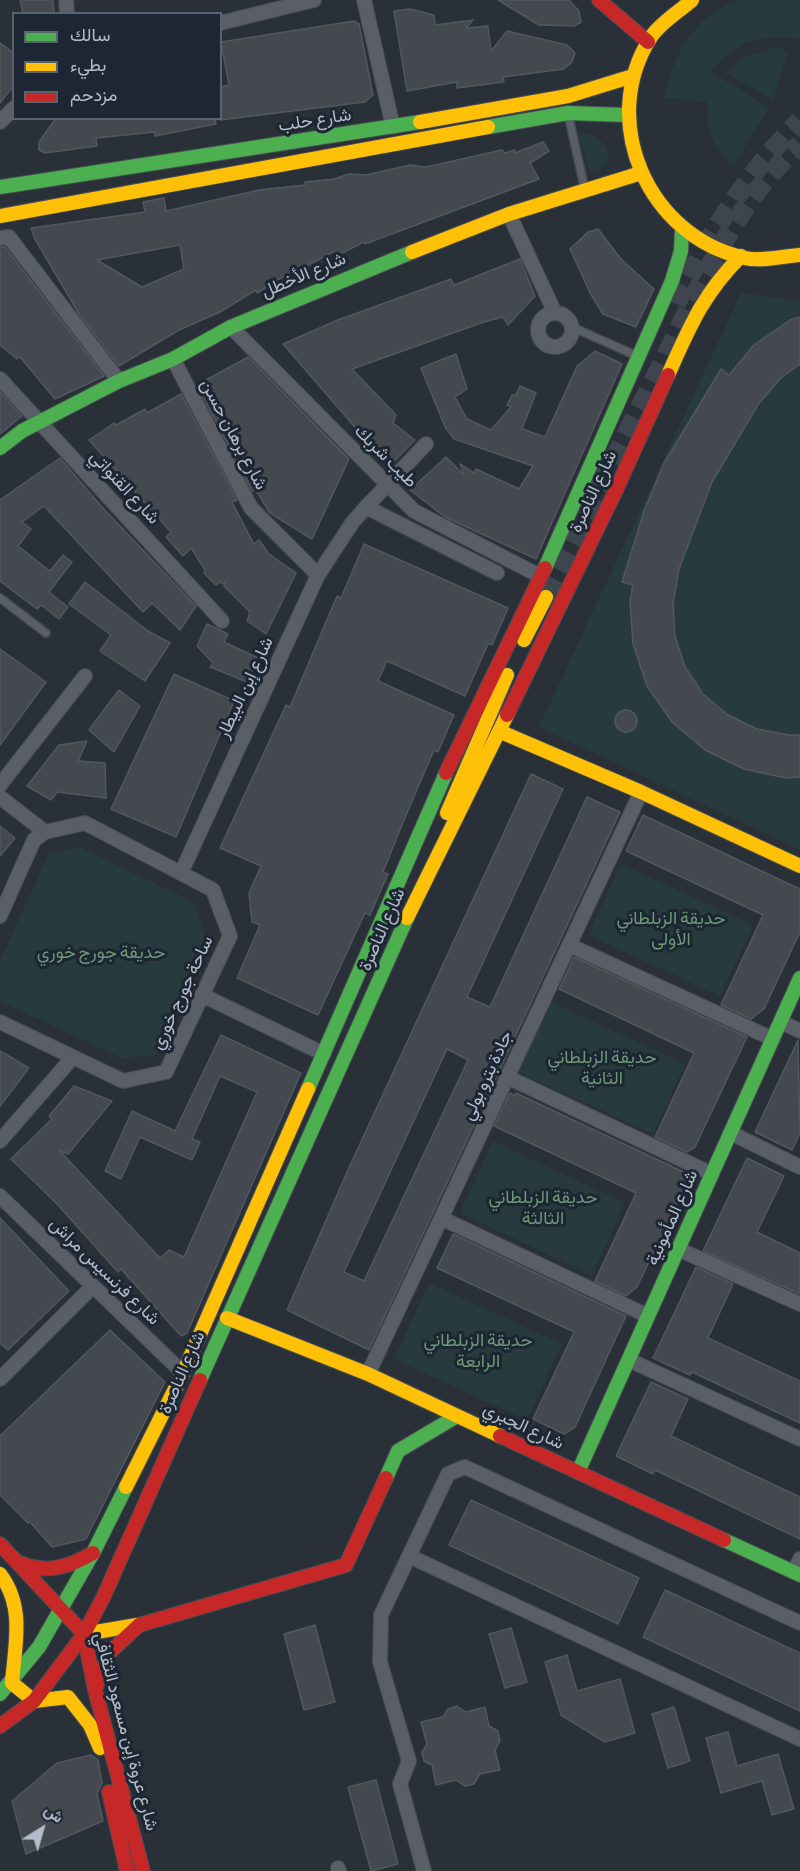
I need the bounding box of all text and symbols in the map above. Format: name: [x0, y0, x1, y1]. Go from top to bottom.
legend: [12, 12, 222, 120]
text: سالك: [70, 25, 110, 46]
text: بطيء: [70, 55, 106, 76]
text: مزدحم: [70, 85, 117, 106]
street label: شارع حلب: [277, 105, 353, 137]
street label: شارع الأخطل: [258, 249, 350, 303]
street label: شارع برهان حسن: [195, 376, 271, 494]
street label: طيب شربك: [349, 421, 421, 493]
street label: شارع القنواتي: [84, 447, 164, 529]
street label: شارع الناصرة: [566, 447, 622, 537]
street label: شارع إبن البيطار: [213, 634, 279, 742]
street label: شارع الناصرة: [355, 885, 411, 975]
park label: حديقة الزبلطاني الأولى: [617, 908, 725, 950]
street label: ساحة جورج خوري: [147, 933, 219, 1053]
park label: حديقة جورج خوري: [37, 942, 165, 964]
street label: جادة بترو بولي: [458, 1028, 518, 1124]
park label: حديقة الزبلطاني الثانية: [548, 1047, 656, 1090]
street label: شارع المأمونية: [642, 1167, 704, 1269]
park label: حديقة الزبلطاني الثالثة: [489, 1187, 597, 1230]
street label: شارع فرنسيس مراش: [44, 1214, 164, 1330]
street label: شارع الناصرة: [155, 1328, 211, 1418]
park label: حديقة الزبلطاني الرابعة: [424, 1330, 532, 1372]
street label: شارع الجبري: [479, 1399, 567, 1455]
street label: شارع عروة إبن مسعود الثقافي: [88, 1631, 162, 1833]
north arrow: [12, 1799, 72, 1859]
text: ش: [40, 1801, 67, 1828]

